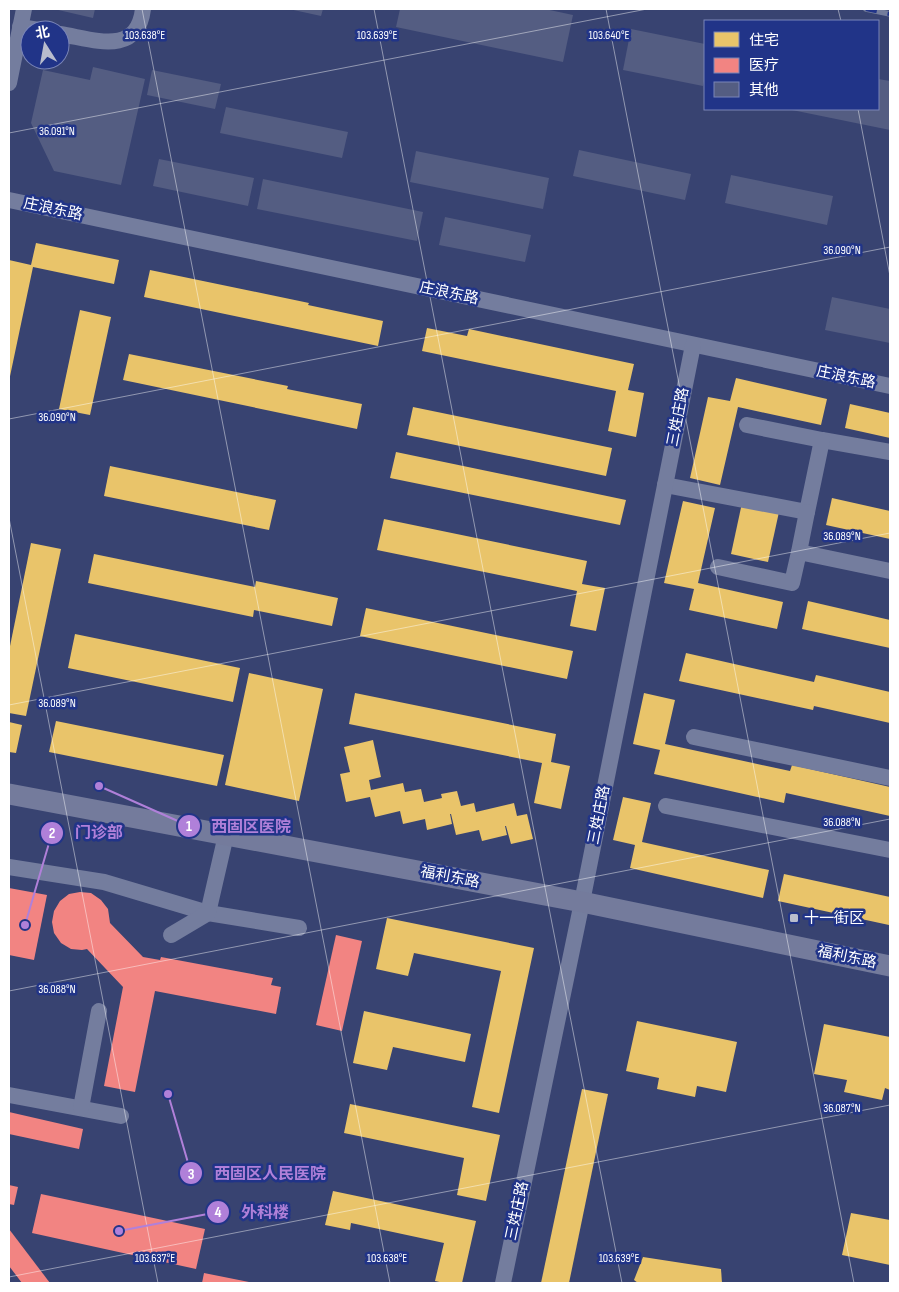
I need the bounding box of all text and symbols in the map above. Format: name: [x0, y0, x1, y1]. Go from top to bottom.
north arrow: [20, 20, 70, 70]
legend: [704, 20, 879, 110]
text: 北: [34, 23, 51, 42]
text: 103.638°E: [125, 28, 165, 43]
text: 103.639°E: [357, 28, 397, 43]
text: 103.640°E: [589, 28, 630, 43]
text: 住宅: [749, 31, 779, 50]
text: 医疗: [749, 56, 779, 75]
text: 其他: [749, 81, 779, 100]
text: 36.091°N: [39, 124, 75, 139]
street label: 庄浪东路: [22, 193, 84, 225]
text: 36.090°N: [823, 243, 861, 258]
street label: 庄浪东路: [418, 277, 480, 309]
street label: 庄浪东路: [815, 361, 877, 393]
street label: 三姓庄路: [663, 386, 693, 448]
text: 36.090°N: [38, 410, 76, 425]
text: 36.089°N: [823, 529, 861, 544]
text: 36.089°N: [38, 696, 76, 711]
street label: 三姓庄路: [584, 784, 614, 846]
callout: 西固区医院: [176, 810, 301, 841]
text: 36.088°N: [823, 815, 861, 830]
callout: 门诊部: [40, 817, 133, 848]
text: 1: [186, 817, 192, 836]
text: 西固区医院: [211, 818, 291, 837]
text: 2: [49, 824, 55, 843]
text: 门诊部: [75, 824, 123, 843]
street label: 福利东路: [419, 862, 481, 892]
place label: 十一街区: [804, 909, 864, 928]
marker: 十一街区: [788, 912, 800, 924]
street label: 福利东路: [816, 941, 878, 973]
text: 36.088°N: [38, 982, 76, 997]
text: 36.087°N: [823, 1101, 861, 1116]
callout: 西固区人民医院: [179, 1158, 336, 1189]
text: 3: [188, 1165, 195, 1184]
text: 西固区人民医院: [214, 1165, 326, 1184]
street label: 三姓庄路: [501, 1180, 533, 1242]
callout: 外科楼: [206, 1197, 299, 1228]
text: 4: [215, 1203, 222, 1222]
text: 外科楼: [241, 1204, 289, 1223]
text: 103.637°E: [135, 1251, 175, 1266]
text: 103.638°E: [367, 1251, 407, 1266]
text: 103.639°E: [599, 1251, 639, 1266]

